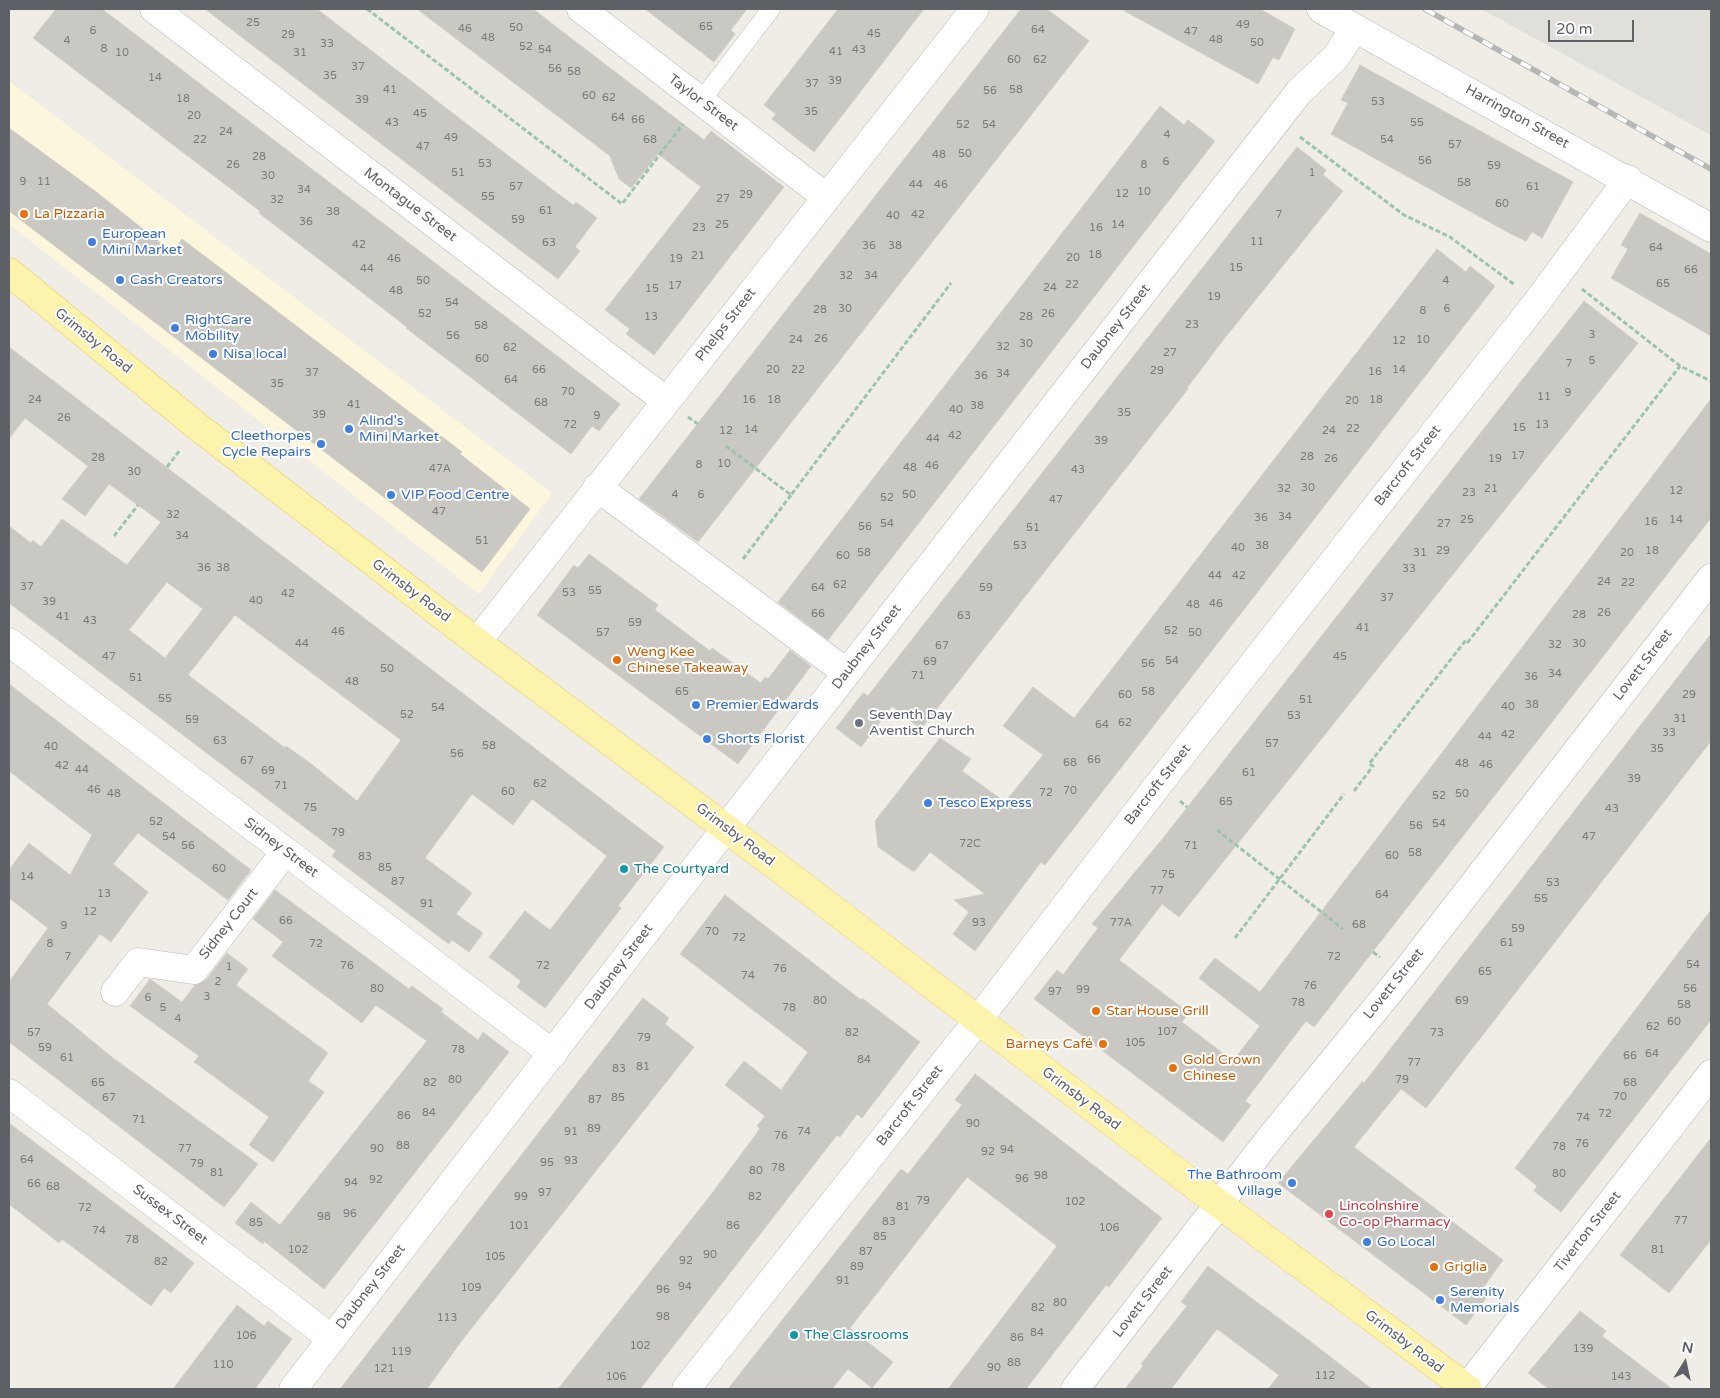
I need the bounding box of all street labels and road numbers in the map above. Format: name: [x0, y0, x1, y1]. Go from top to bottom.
street label: Taylor Street: [665, 71, 741, 135]
street label: Harrington Street: [1462, 82, 1572, 152]
street label: Montague Street: [360, 164, 460, 246]
street label: Daubney Street: [1078, 281, 1154, 373]
street label: Phelps Street: [692, 285, 760, 365]
street label: Grimsby Road: [51, 305, 135, 377]
street label: Barcroft Street: [1371, 422, 1445, 510]
street label: Grimsby Road: [368, 556, 454, 626]
street label: Daubney Street: [829, 601, 905, 693]
street label: Lovett Street: [1610, 626, 1676, 704]
street label: Barcroft Street: [1121, 741, 1195, 829]
street label: Grimsby Road: [692, 800, 778, 870]
street label: Sidney Street: [241, 815, 321, 881]
street label: Sidney Court: [196, 885, 262, 963]
street label: Daubney Street: [581, 921, 657, 1013]
street label: Lovett Street: [1360, 945, 1428, 1023]
street label: Barcroft Street: [873, 1062, 947, 1150]
street label: Grimsby Road: [1038, 1064, 1124, 1134]
street label: Sussex Street: [129, 1181, 211, 1249]
street label: Tiverton Street: [1551, 1188, 1625, 1276]
street label: Daubney Street: [333, 1241, 409, 1333]
street label: Lovett Street: [1110, 1263, 1176, 1341]
street label: Grimsby Road: [1361, 1307, 1447, 1377]

